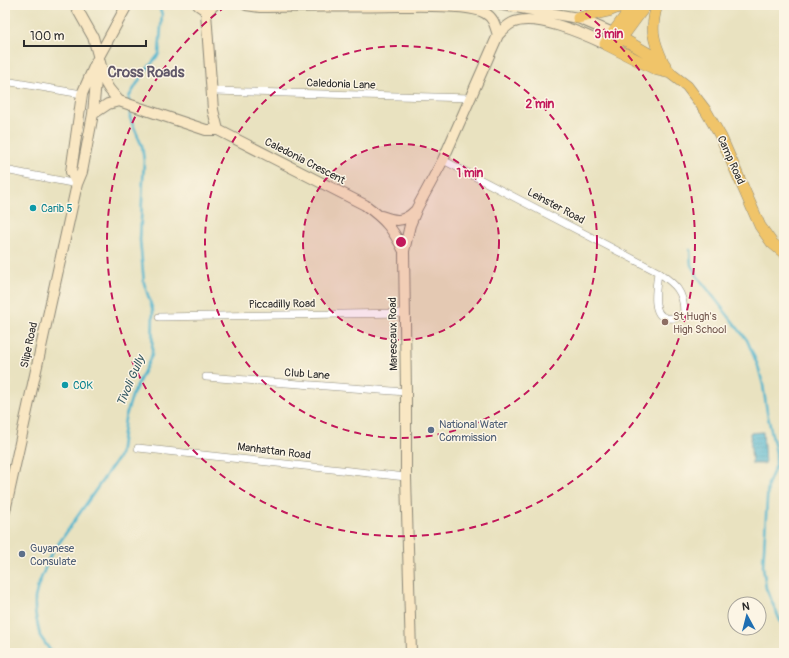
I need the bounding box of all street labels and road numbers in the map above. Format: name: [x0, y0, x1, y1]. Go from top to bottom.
street label: Caledonia Lane: [306, 76, 376, 92]
street label: Camp Road: [714, 134, 748, 186]
street label: Caledonia Crescent: [262, 135, 348, 187]
street label: Leinster Road: [525, 185, 587, 227]
street label: Piccadilly Road: [249, 297, 315, 311]
street label: Marescaux Road: [386, 297, 400, 371]
street label: Slipe Road: [18, 321, 40, 369]
street label: Club Lane: [284, 366, 331, 382]
street label: Manhattan Road: [237, 440, 311, 462]

